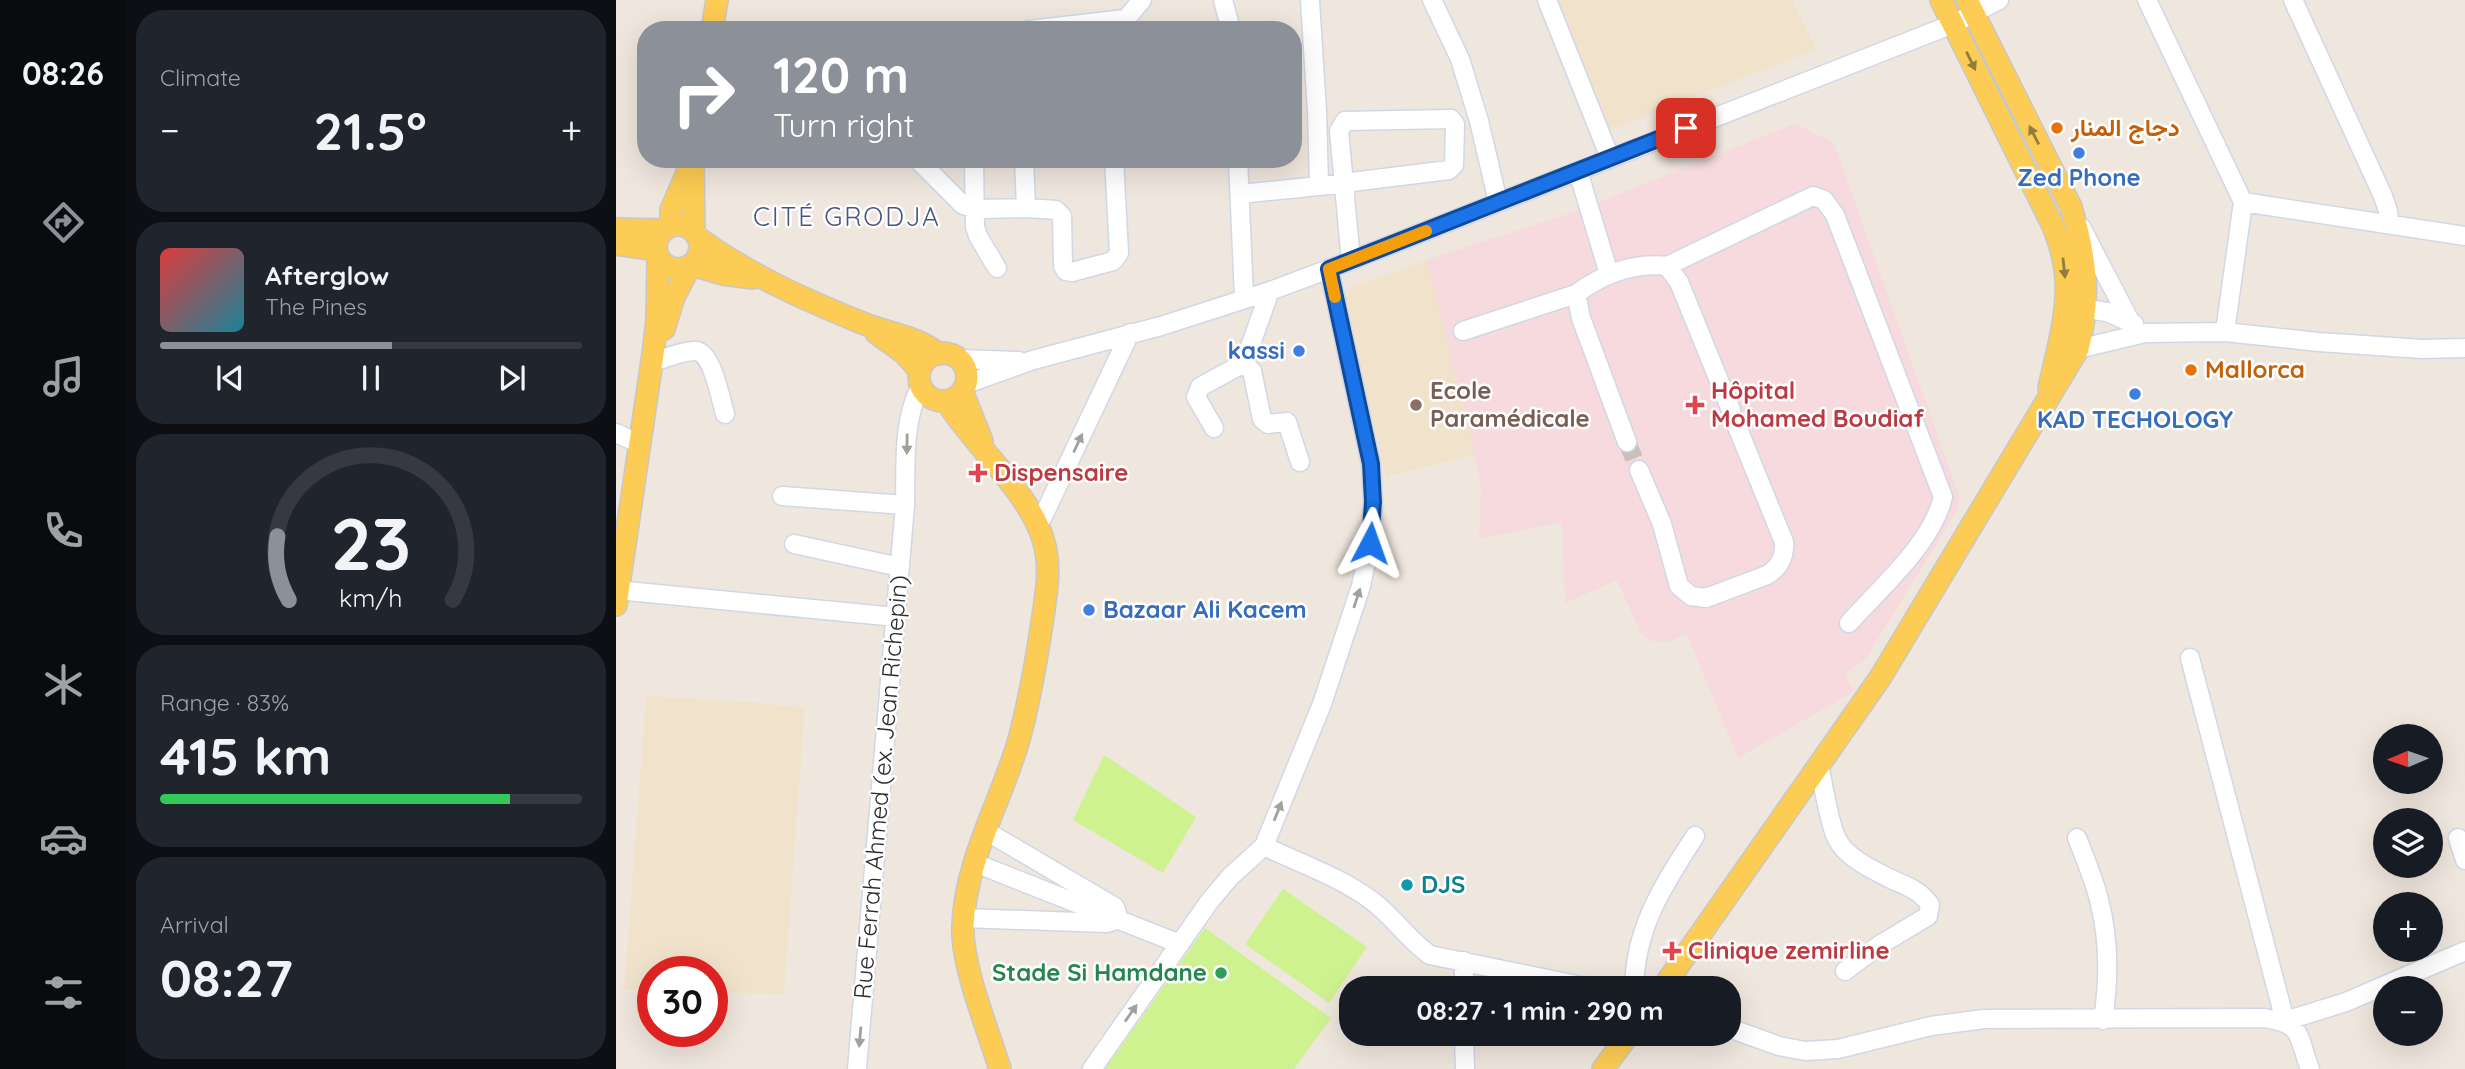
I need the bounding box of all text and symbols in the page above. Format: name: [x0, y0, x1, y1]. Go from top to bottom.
text: 120 m: [773, 44, 909, 105]
icon: right: [658, 49, 749, 140]
one-way arrow: [1966, 51, 1977, 71]
text: 08:26: [22, 53, 104, 93]
text: Climate: [160, 63, 241, 92]
text: 21.5°: [314, 98, 427, 163]
pin: [1656, 98, 1716, 158]
text: Turn right: [773, 105, 914, 145]
text: −: [160, 106, 180, 154]
text: +: [561, 106, 582, 154]
icon: arrive: [1667, 109, 1705, 147]
place label: دجاج المنار: [2070, 112, 2180, 144]
marker: دجاج المنار: [2049, 120, 2065, 136]
one-way arrow: [2029, 125, 2040, 145]
marker: Zed Phone: [2071, 145, 2087, 161]
place label: Zed Phone: [2017, 162, 2141, 192]
icon: directions: [39, 198, 88, 247]
district label: CITÉ GRODJA: [753, 200, 941, 233]
one-way arrow: [2059, 257, 2070, 279]
text: Afterglow: [265, 259, 389, 292]
text: The Pines: [265, 292, 367, 321]
place label: kassi: [1228, 335, 1285, 365]
marker: kassi: [1291, 343, 1307, 359]
icon: music: [39, 352, 88, 401]
place label: Mallorca: [2205, 354, 2305, 384]
icon: previous: [211, 359, 249, 397]
icon: pause: [352, 359, 390, 397]
icon: next: [493, 359, 531, 397]
marker: Mallorca: [2183, 362, 2199, 378]
place label: Ecole Paramédicale: [1430, 375, 1590, 433]
place label: Hôpital Mohamed Boudiaf: [1711, 375, 1924, 433]
marker: KAD TECHOLOGY: [2127, 386, 2143, 402]
marker: Hôpital Mohamed Boudiaf: [1685, 395, 1705, 415]
marker: Ecole Paramédicale: [1408, 397, 1424, 413]
place label: KAD TECHOLOGY: [2037, 404, 2233, 434]
one-way arrow: [901, 433, 913, 455]
one-way arrow: [1072, 433, 1084, 453]
place label: Dispensaire: [994, 457, 1128, 487]
marker: Dispensaire: [968, 463, 988, 483]
text: 23: [331, 498, 411, 589]
icon: phone: [39, 506, 88, 555]
position arrow: [1333, 506, 1407, 580]
street label: Rue Ferrah Ahmed (ex. Jean Richepin): [847, 574, 913, 1000]
text: km/h: [339, 582, 403, 613]
one-way arrow: [1352, 587, 1363, 608]
place label: Bazaar Ali Kacem: [1103, 594, 1307, 624]
marker: Bazaar Ali Kacem: [1081, 602, 1097, 618]
icon: climate: [39, 660, 88, 709]
text: Range · 83%: [160, 688, 289, 717]
text: 415 km: [160, 723, 331, 788]
north arrow: [2373, 724, 2443, 794]
map controls: [2373, 724, 2443, 1046]
one-way arrow: [1273, 801, 1284, 822]
button: layers: [2373, 808, 2443, 878]
icon: car: [39, 814, 88, 863]
place label: DJS: [1421, 869, 1465, 899]
marker: DJS: [1399, 877, 1415, 893]
button: +: [2373, 892, 2443, 962]
text: Arrival: [160, 910, 229, 939]
place label: Clinique zemirline: [1688, 935, 1890, 965]
marker: Clinique zemirline: [1662, 941, 1682, 961]
text: 08:27: [160, 945, 293, 1010]
speed limit sign: 30: [637, 956, 728, 1047]
place label: Stade Si Hamdane: [992, 957, 1207, 987]
marker: Stade Si Hamdane: [1213, 965, 1229, 981]
icon: filters: [39, 968, 88, 1017]
button: −: [2373, 976, 2443, 1046]
text: 08:27 · 1 min · 290 m: [1417, 994, 1663, 1027]
one-way arrow: [1124, 1004, 1138, 1022]
one-way arrow: [854, 1026, 865, 1048]

